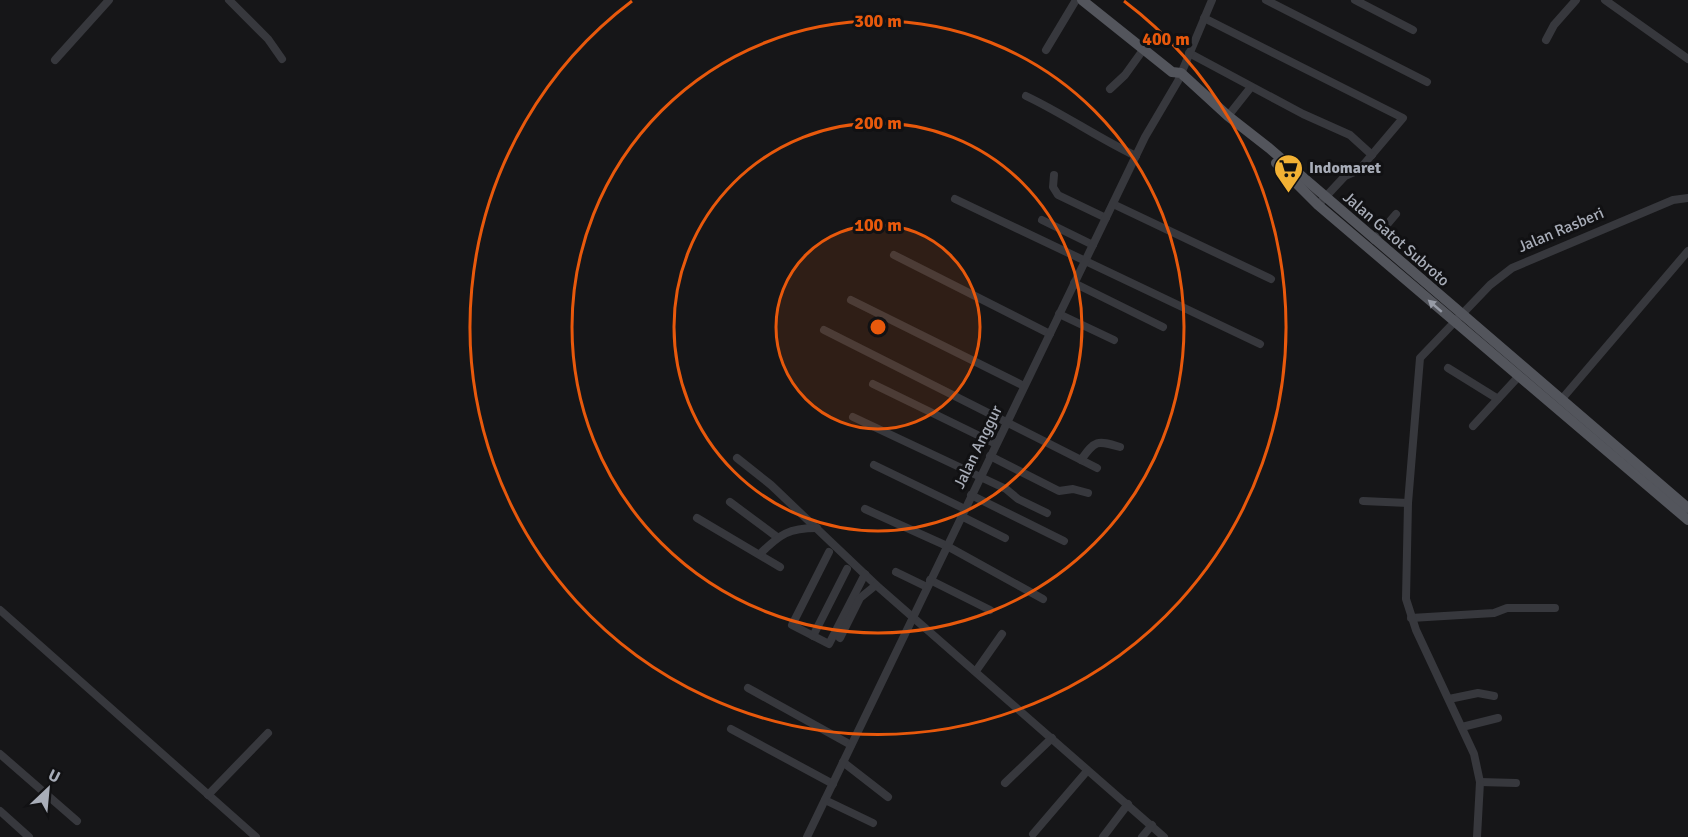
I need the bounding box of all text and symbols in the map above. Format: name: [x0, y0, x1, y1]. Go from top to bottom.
text: 300 m: [854, 10, 902, 32]
text: 400 m: [1142, 28, 1190, 50]
text: 200 m: [854, 112, 902, 134]
supermarket icon: Indomaret: [1272, 152, 1304, 194]
place label: Indomaret: [1309, 158, 1381, 178]
street label: Jalan Gatot Subroto: [1339, 187, 1453, 291]
street label: Jalan Rasberi: [1515, 203, 1607, 257]
text: 100 m: [854, 214, 902, 236]
one-way arrow: [1428, 299, 1443, 313]
centre of rings: [868, 317, 888, 337]
street label: Jalan Anggur: [949, 402, 1007, 492]
north arrow: [18, 759, 78, 819]
text: U: [45, 765, 63, 788]

